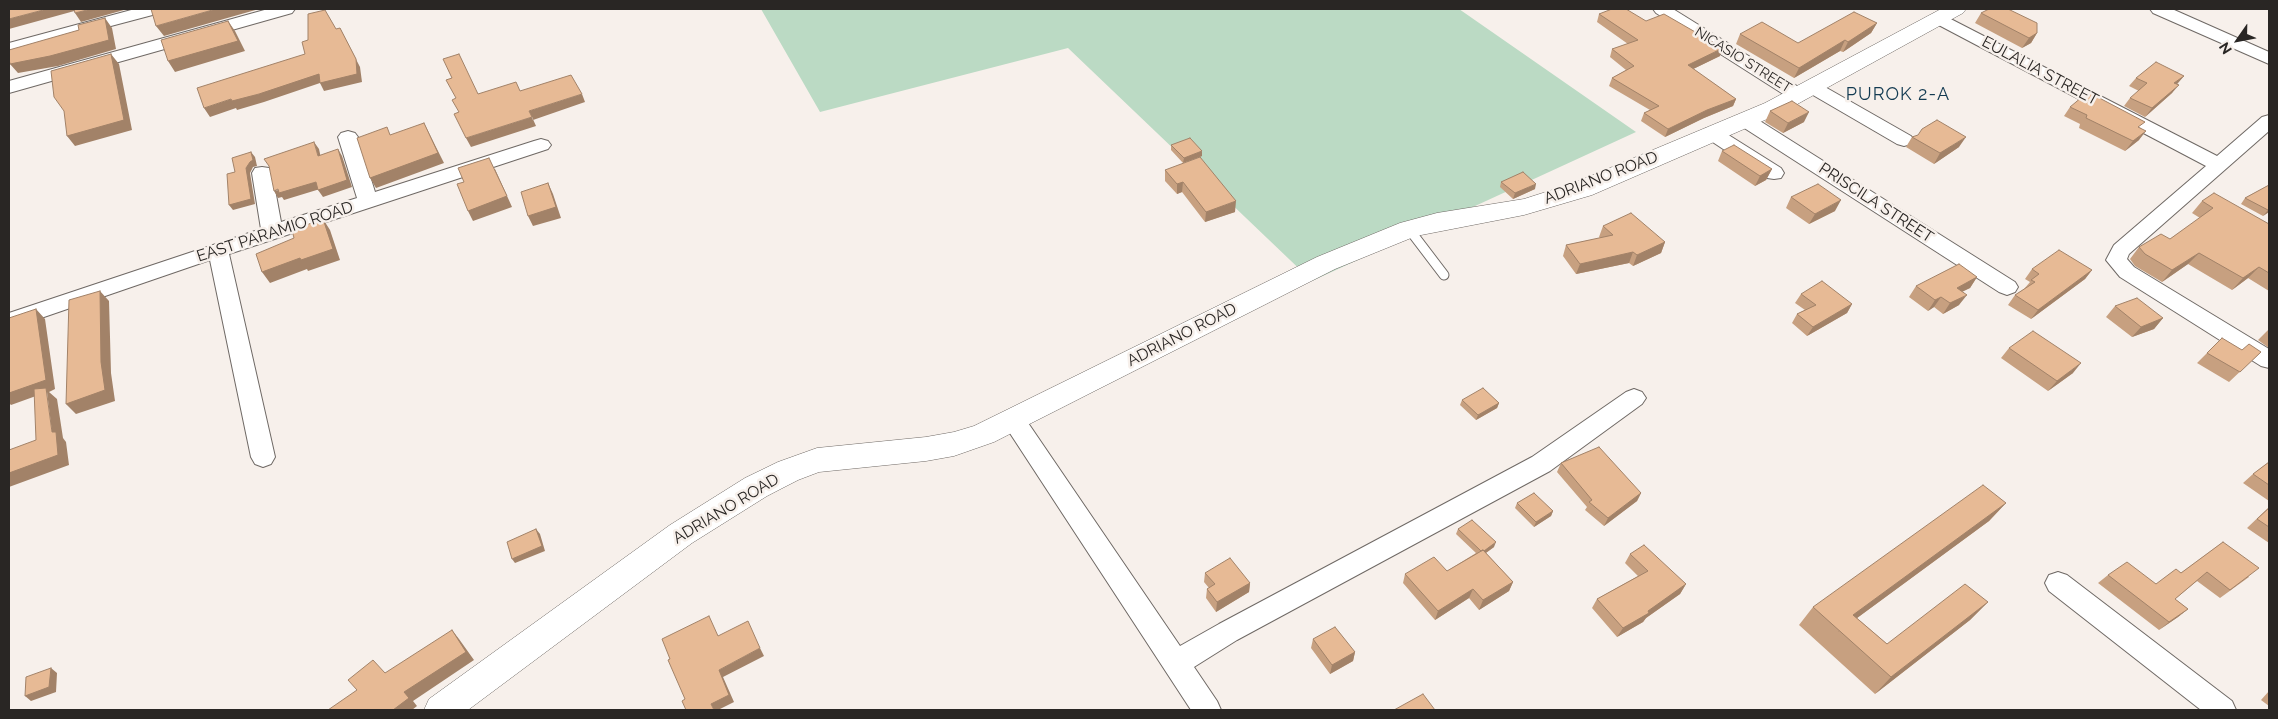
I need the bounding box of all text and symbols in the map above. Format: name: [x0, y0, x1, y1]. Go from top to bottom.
north arrow: [2213, 15, 2263, 65]
street label: NICASIO STREET: [1692, 24, 1794, 96]
street label: EULALIA STREET: [1978, 32, 2102, 110]
text: N: [2216, 39, 2235, 57]
district label: PUROK 2-A: [1845, 84, 1951, 106]
street label: ADRIANO ROAD: [1541, 147, 1661, 209]
street label: PRISCILA STREET: [1815, 159, 1937, 247]
street label: EAST PARAMIO ROAD: [194, 198, 356, 266]
street label: ADRIANO ROAD: [1124, 299, 1240, 371]
street label: ADRIANO ROAD: [670, 470, 782, 548]

